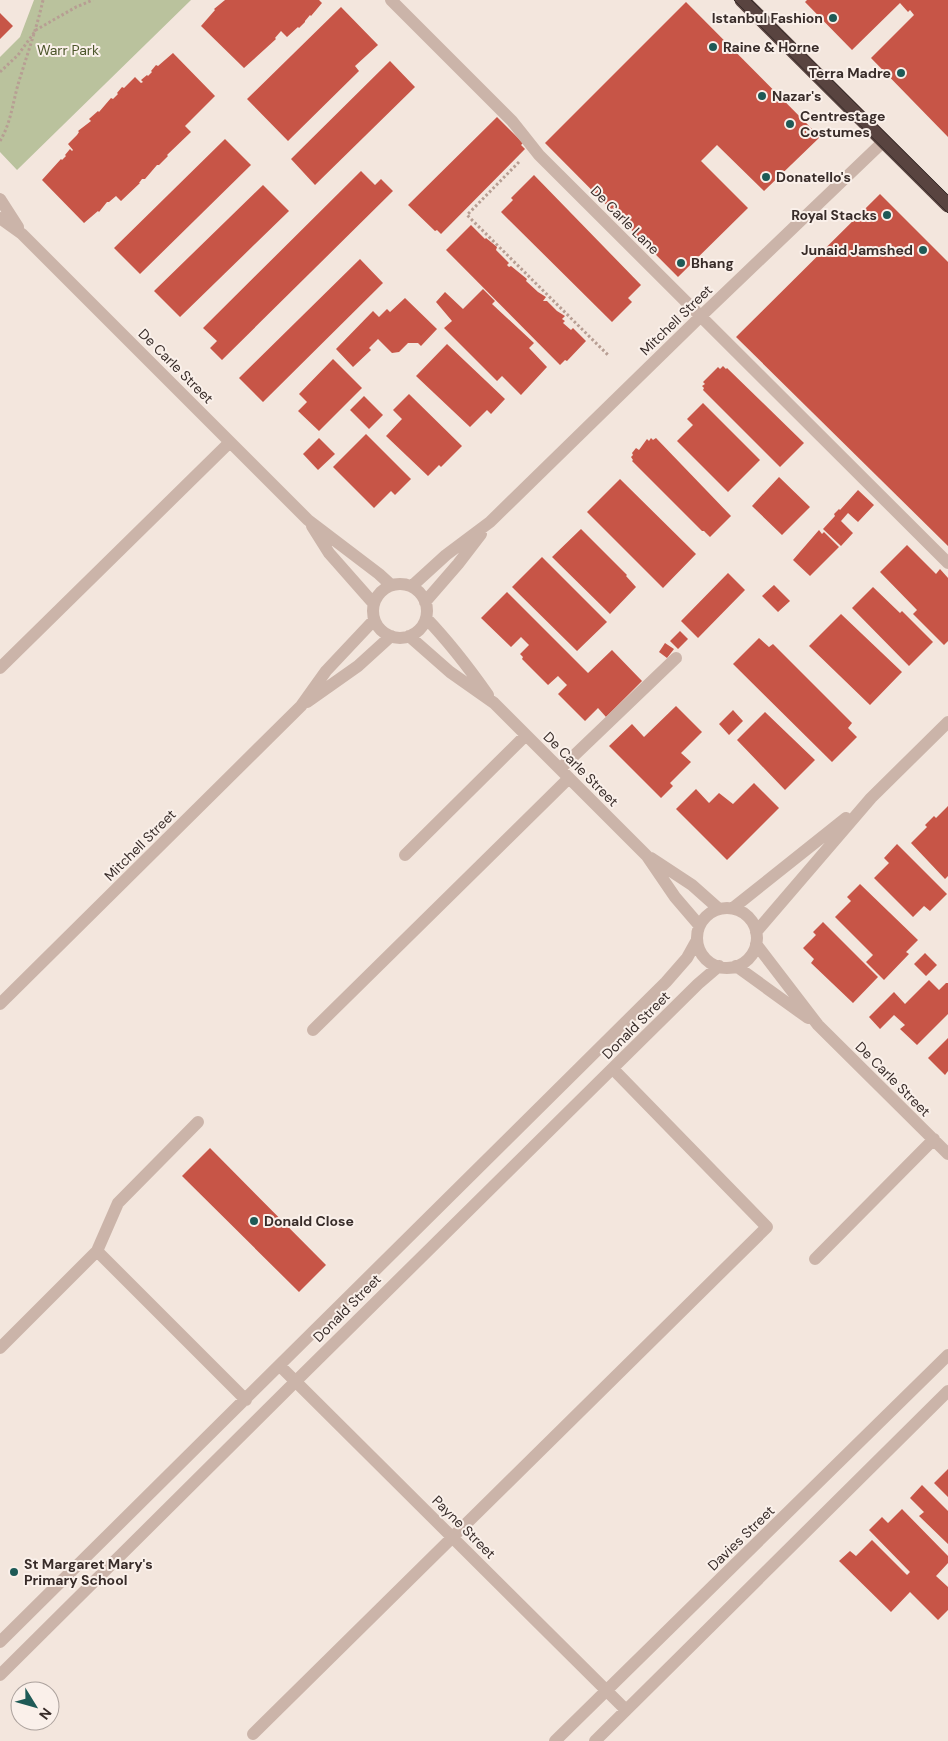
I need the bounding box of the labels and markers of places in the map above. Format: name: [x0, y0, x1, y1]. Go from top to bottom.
place label: Istanbul Fashion: [712, 9, 823, 27]
marker: Istanbul Fashion: [827, 12, 839, 24]
place label: Raine & Horne: [723, 38, 820, 56]
marker: Raine & Horne: [707, 41, 719, 53]
place label: Terra Madre: [809, 64, 891, 82]
marker: Terra Madre: [895, 67, 907, 79]
place label: Nazar's: [772, 87, 821, 105]
marker: Nazar's: [756, 90, 768, 102]
place label: Centrestage Costumes: [800, 107, 886, 141]
marker: Centrestage Costumes: [784, 118, 796, 130]
place label: Donatello's: [776, 168, 851, 186]
marker: Donatello's: [760, 171, 772, 183]
place label: Royal Stacks: [791, 206, 877, 224]
marker: Royal Stacks: [881, 209, 893, 221]
place label: Junaid Jamshed: [801, 241, 913, 259]
marker: Junaid Jamshed: [917, 244, 929, 256]
place label: Bhang: [691, 254, 734, 272]
marker: Bhang: [675, 257, 687, 269]
place label: Donald Close: [264, 1212, 354, 1230]
marker: Donald Close: [248, 1215, 260, 1227]
place label: St Margaret Mary's Primary School: [24, 1555, 153, 1589]
marker: St Margaret Mary's Primary School: [8, 1566, 20, 1578]

